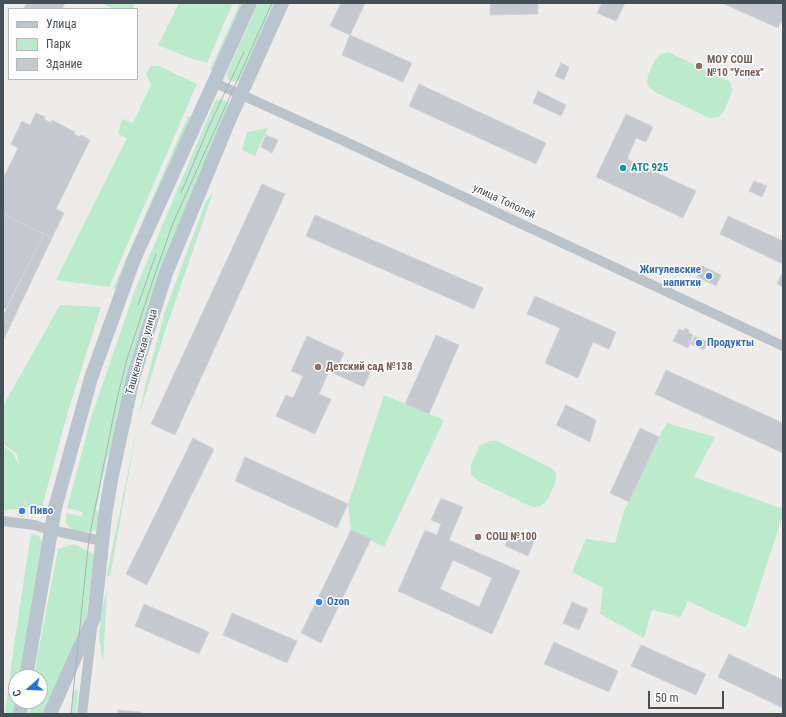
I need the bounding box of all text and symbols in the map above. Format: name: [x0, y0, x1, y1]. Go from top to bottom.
legend: [8, 8, 138, 80]
text: Улица: [46, 17, 76, 31]
text: Парк: [46, 37, 71, 51]
place label: МОУ СОШ №10 "Успех": [707, 53, 764, 79]
text: Здание: [46, 57, 82, 71]
marker: МОУ СОШ №10 "Успех": [694, 61, 704, 71]
place label: АТС 925: [631, 161, 668, 175]
marker: АТС 925: [618, 163, 628, 173]
street label: улица Тополей: [471, 182, 537, 222]
place label: Жигулевские напитки: [639, 263, 701, 289]
marker: Жигулевские напитки: [704, 271, 714, 281]
street label: Ташкентская улица: [123, 308, 161, 396]
place label: Продукты: [707, 336, 754, 350]
marker: Продукты: [694, 338, 704, 348]
place label: Детский сад №138: [326, 360, 412, 374]
marker: Детский сад №138: [313, 362, 323, 372]
place label: Пиво: [30, 504, 53, 518]
marker: Пиво: [17, 506, 27, 516]
place label: СОШ №100: [486, 530, 537, 544]
marker: СОШ №100: [473, 532, 483, 542]
place label: Ozon: [327, 595, 349, 609]
marker: Ozon: [314, 597, 324, 607]
north arrow: [8, 669, 48, 709]
scale bar: [650, 683, 726, 709]
text: С: [10, 688, 24, 698]
text: 50 m: [655, 691, 679, 705]

